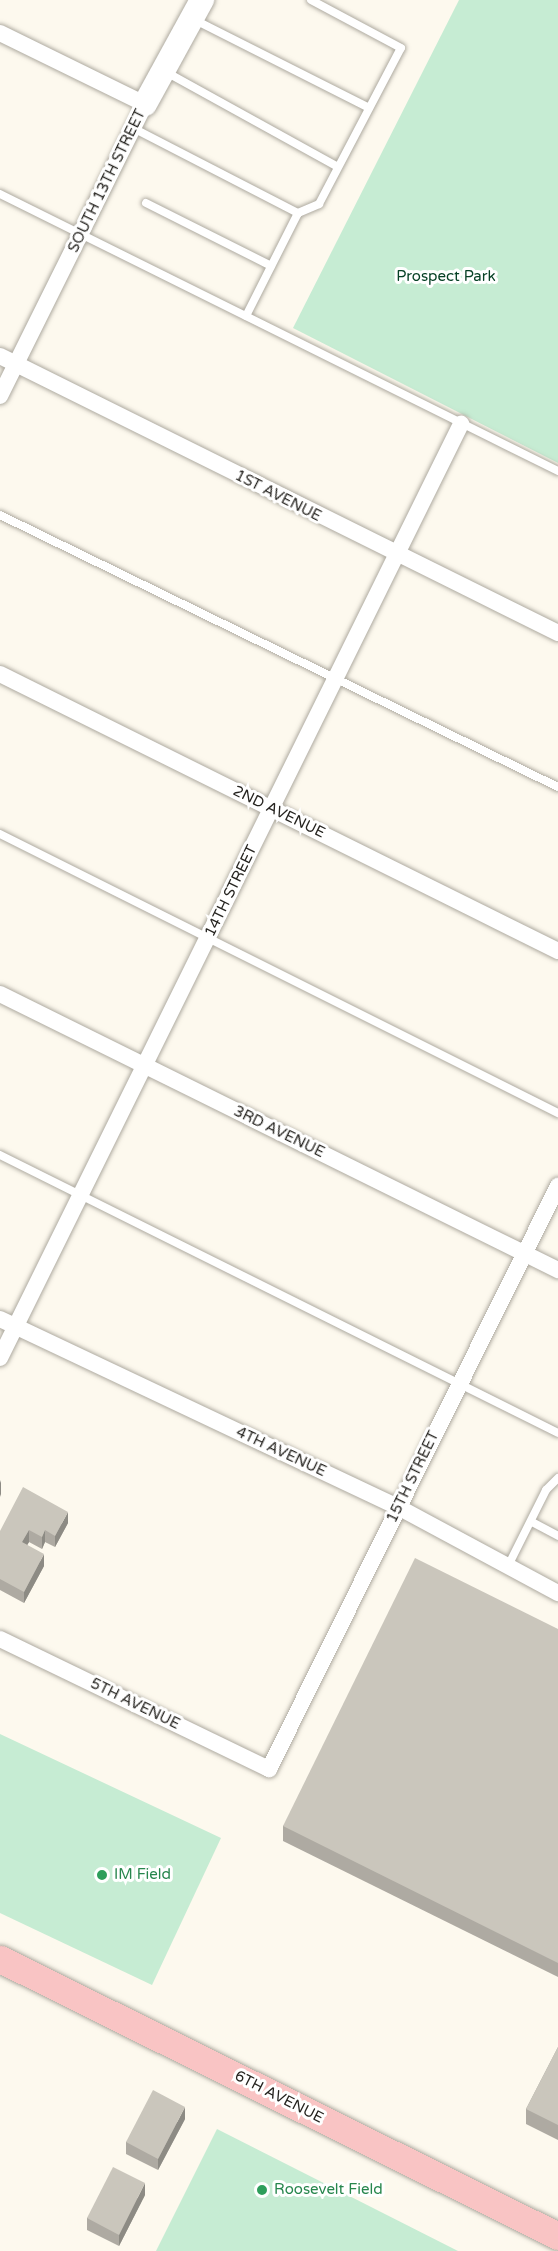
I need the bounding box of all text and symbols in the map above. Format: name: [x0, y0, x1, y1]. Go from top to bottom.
street label: SOUTH 13TH STREET: [64, 106, 150, 256]
park label: Prospect Park: [396, 268, 496, 286]
street label: 1ST AVENUE: [232, 466, 324, 526]
street label: 2ND AVENUE: [230, 782, 328, 842]
street label: 14TH STREET: [201, 842, 261, 940]
street label: 3RD AVENUE: [231, 1102, 327, 1162]
street label: 4TH AVENUE: [233, 1423, 329, 1481]
street label: 15TH STREET: [383, 1428, 443, 1526]
street label: 5TH AVENUE: [87, 1675, 183, 1733]
place label: IM Field: [114, 1866, 171, 1884]
marker: IM Field: [95, 1868, 109, 1882]
street label: 6TH AVENUE: [232, 2067, 326, 2127]
place label: Roosevelt Field: [274, 2181, 383, 2199]
marker: Roosevelt Field: [255, 2183, 269, 2197]

